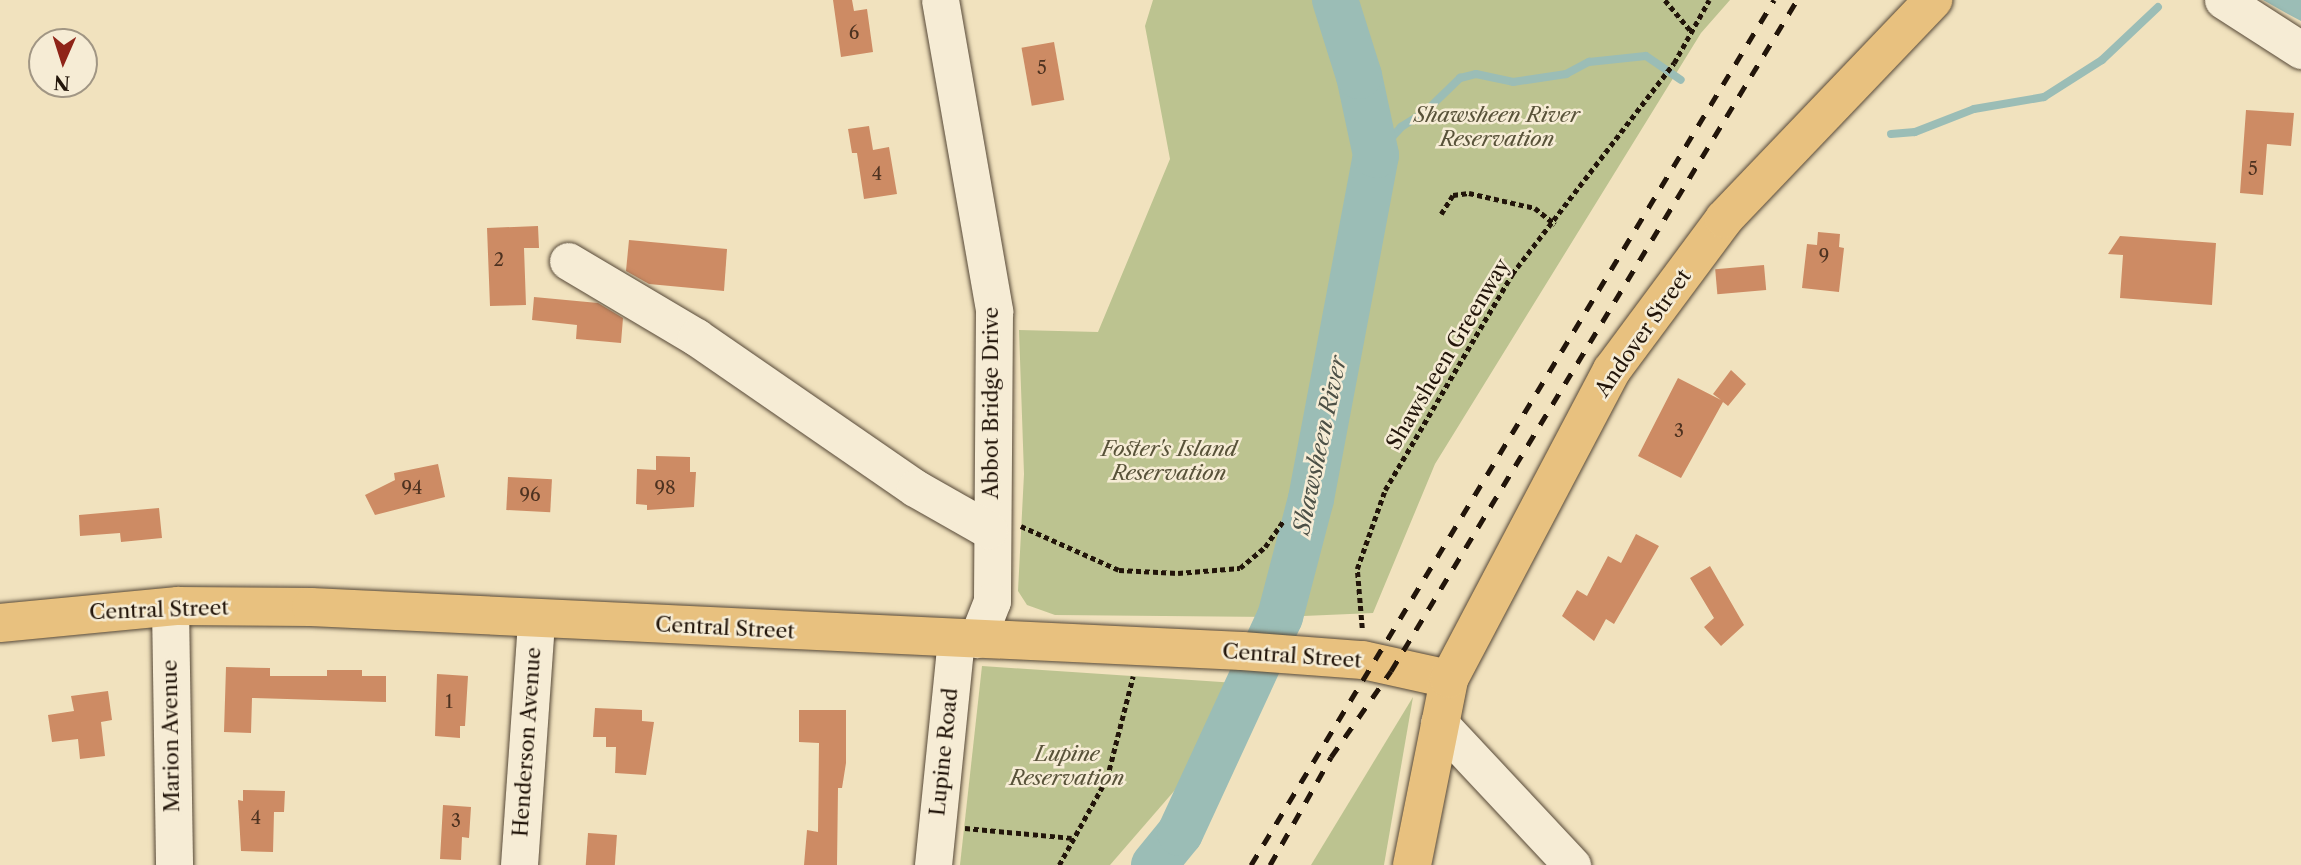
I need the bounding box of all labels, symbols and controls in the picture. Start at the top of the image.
house number: 6 [849,22,859,44]
north arrow [28,28,98,98]
house number: 5 [1037,57,1047,79]
text: N [53,71,71,94]
park label: Shawsheen River Reservation [1414,102,1580,152]
house number: 5 [2248,158,2258,180]
house number: 4 [872,163,882,185]
house number: 9 [1819,245,1829,267]
house number: 2 [494,249,504,271]
street label: Shawsheen Greenway [1381,254,1515,454]
street label: Andover Street [1590,264,1696,402]
street label: Abbot Bridge Drive [978,307,1004,499]
water label: Shawsheen River [1288,353,1352,537]
house number: 3 [1674,420,1684,442]
park label: Foster's Island Reservation [1101,436,1237,486]
house number: 94 [402,477,422,499]
house number: 98 [654,477,676,499]
house number: 96 [519,484,541,506]
street label: Central Street [89,595,229,625]
street label: Central Street [655,612,795,644]
street label: Central Street [1221,639,1363,673]
street label: Henderson Avenue [508,646,546,838]
street label: Marion Avenue [157,659,185,813]
street label: Lupine Road [925,687,963,817]
house number: 1 [445,691,453,713]
park label: Lupine Reservation [1010,741,1124,791]
house number: 4 [251,807,261,829]
house number: 3 [451,810,461,832]

